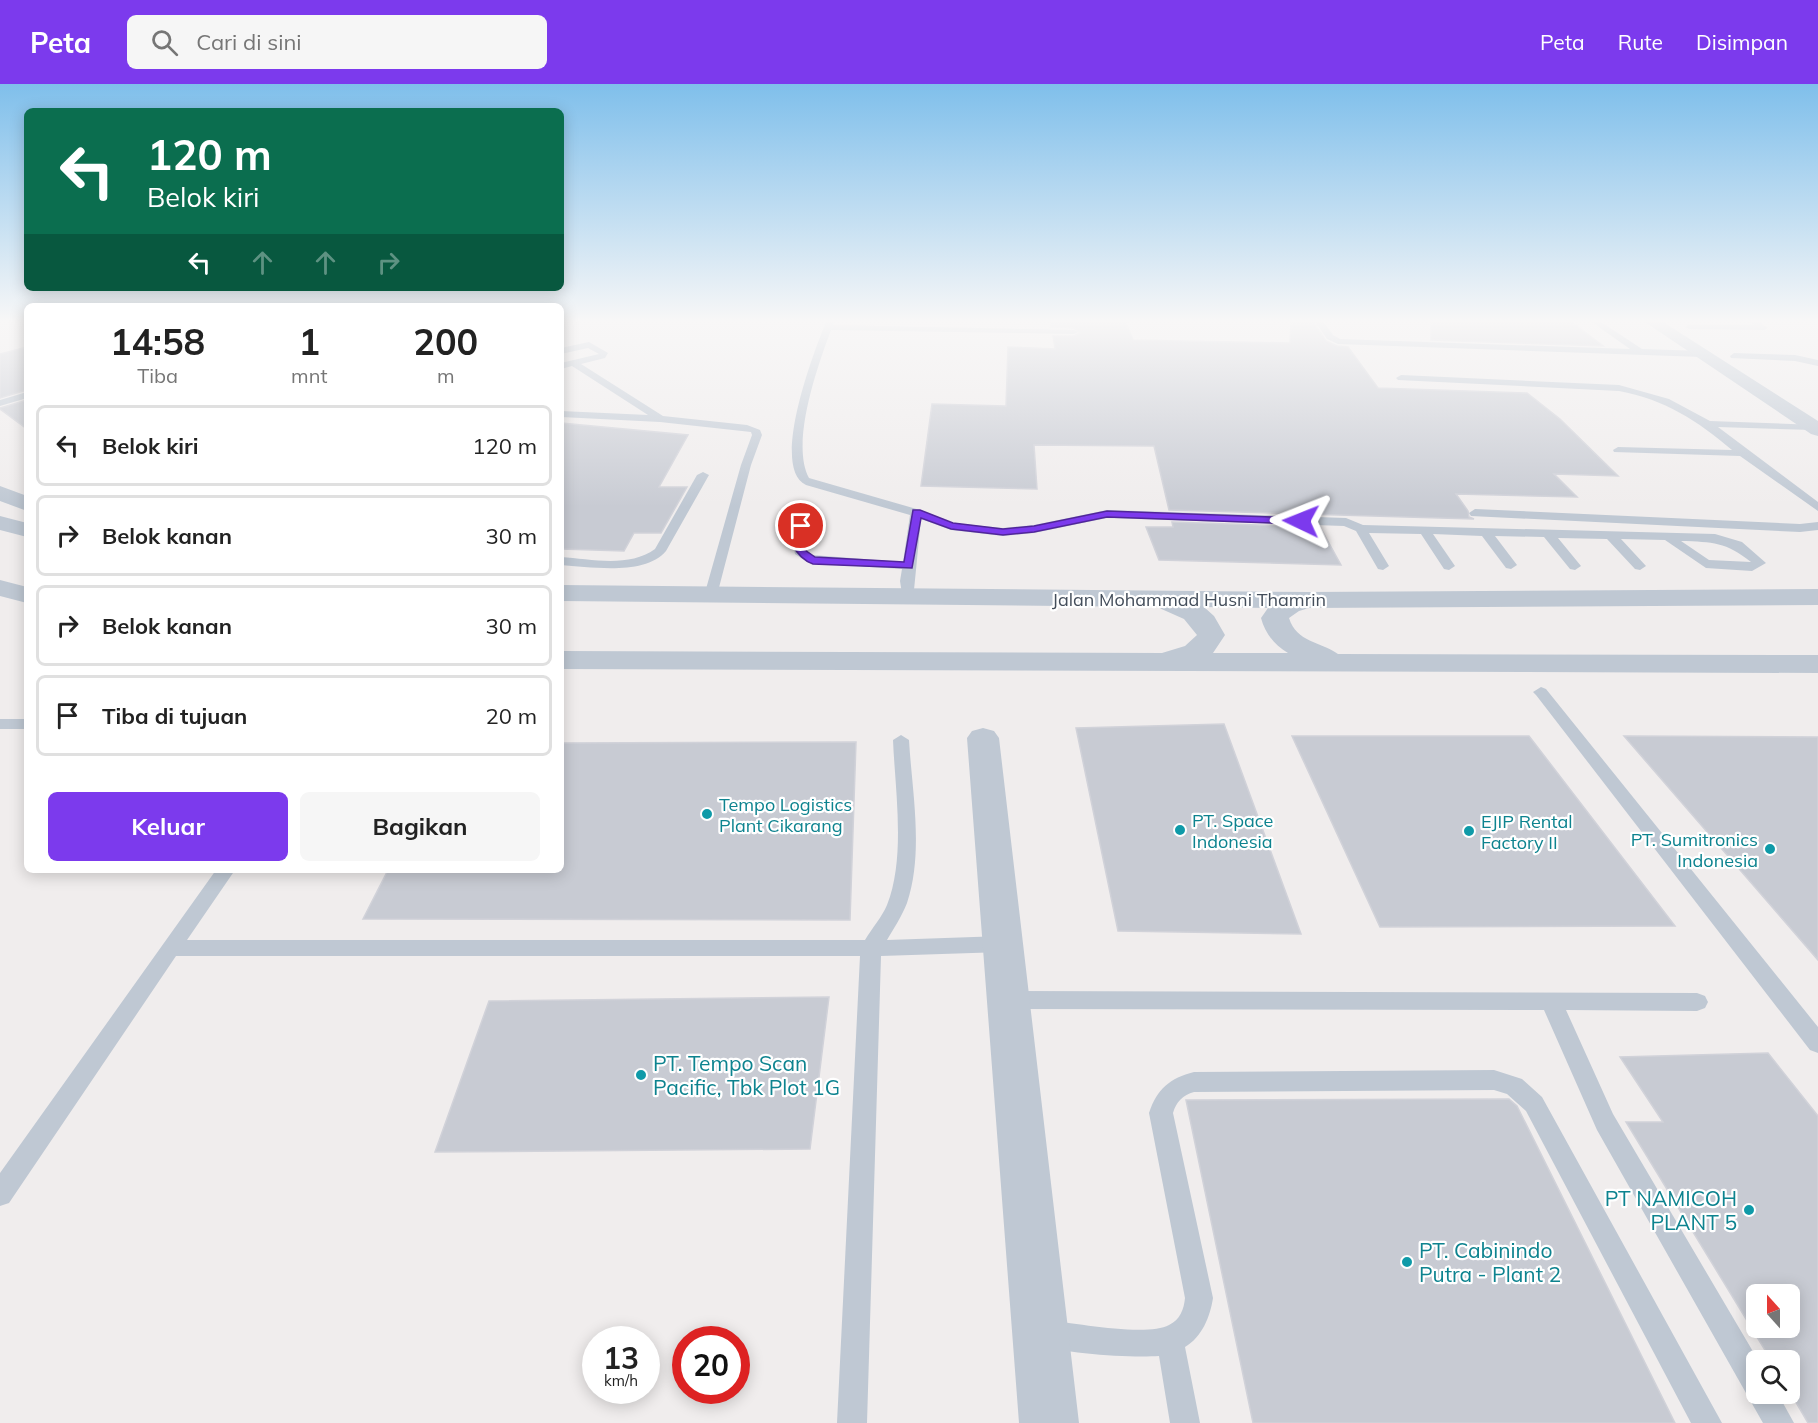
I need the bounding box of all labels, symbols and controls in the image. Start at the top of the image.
search box [127,15,547,69]
text: Peta [30,25,91,60]
icon: search [148,26,181,59]
text: Cari di sini [196,28,302,56]
text: Peta [1540,29,1585,55]
text: Rute [1618,29,1663,55]
text: Disimpan [1696,29,1788,55]
text: 120 m [147,128,272,181]
icon: left [48,132,126,210]
text: Belok kiri [147,180,259,214]
icon: left [183,246,216,279]
icon: ahead [246,246,279,279]
icon: ahead [309,246,342,279]
icon: right [372,246,405,279]
text: 14:58 [110,319,205,364]
text: 1 [298,319,320,364]
text: 200 [413,319,478,364]
text: Tiba [137,363,178,388]
text: mnt [291,363,327,388]
text: m [437,363,454,388]
icon: left [51,429,84,462]
text: Belok kiri [102,432,198,460]
text: 120 m [472,432,537,460]
position arrow [1269,489,1333,553]
pin [775,500,826,551]
icon: arrive [784,509,817,542]
icon: right [51,519,84,552]
text: Belok kanan [102,522,232,550]
text: 30 m [486,522,537,550]
street label: Jalan Mohammad Husni Thamrin [1052,588,1326,611]
icon: right [51,609,84,642]
text: Belok kanan [102,612,232,640]
text: 30 m [486,612,537,640]
icon: arrive [51,699,84,732]
text: Tiba di tujuan [102,702,247,730]
text: 20 m [486,702,537,730]
button: Keluar [48,792,288,861]
button: Bagikan [300,792,540,861]
place label: Tempo Logistics Plant Cikarang [719,793,852,837]
marker: Tempo Logistics Plant Cikarang [700,807,714,821]
place label: PT. Space Indonesia [1192,809,1273,853]
place label: EJIP Rental Factory II [1481,810,1573,854]
marker: PT. Space Indonesia [1173,823,1187,837]
marker: EJIP Rental Factory II [1462,824,1476,838]
place label: PT. Sumitronics Indonesia [1631,828,1758,872]
marker: PT. Sumitronics Indonesia [1763,842,1777,856]
place label: PT. Tempo Scan Pacific, Tbk Plot 1G [653,1050,840,1100]
marker: PT. Tempo Scan Pacific, Tbk Plot 1G [634,1068,648,1082]
place label: PT NAMICOH PLANT 5 [1605,1185,1737,1235]
marker: PT NAMICOH PLANT 5 [1742,1203,1756,1217]
place label: PT. Cabinindo Putra - Plant 2 [1419,1237,1561,1287]
marker: PT. Cabinindo Putra - Plant 2 [1400,1255,1414,1269]
north arrow [1746,1284,1800,1338]
map controls [1746,1284,1800,1404]
speed limit sign: 20 [672,1326,750,1404]
text: 13 [603,1339,639,1377]
button: search [1746,1350,1800,1404]
text: km/h [604,1371,638,1390]

